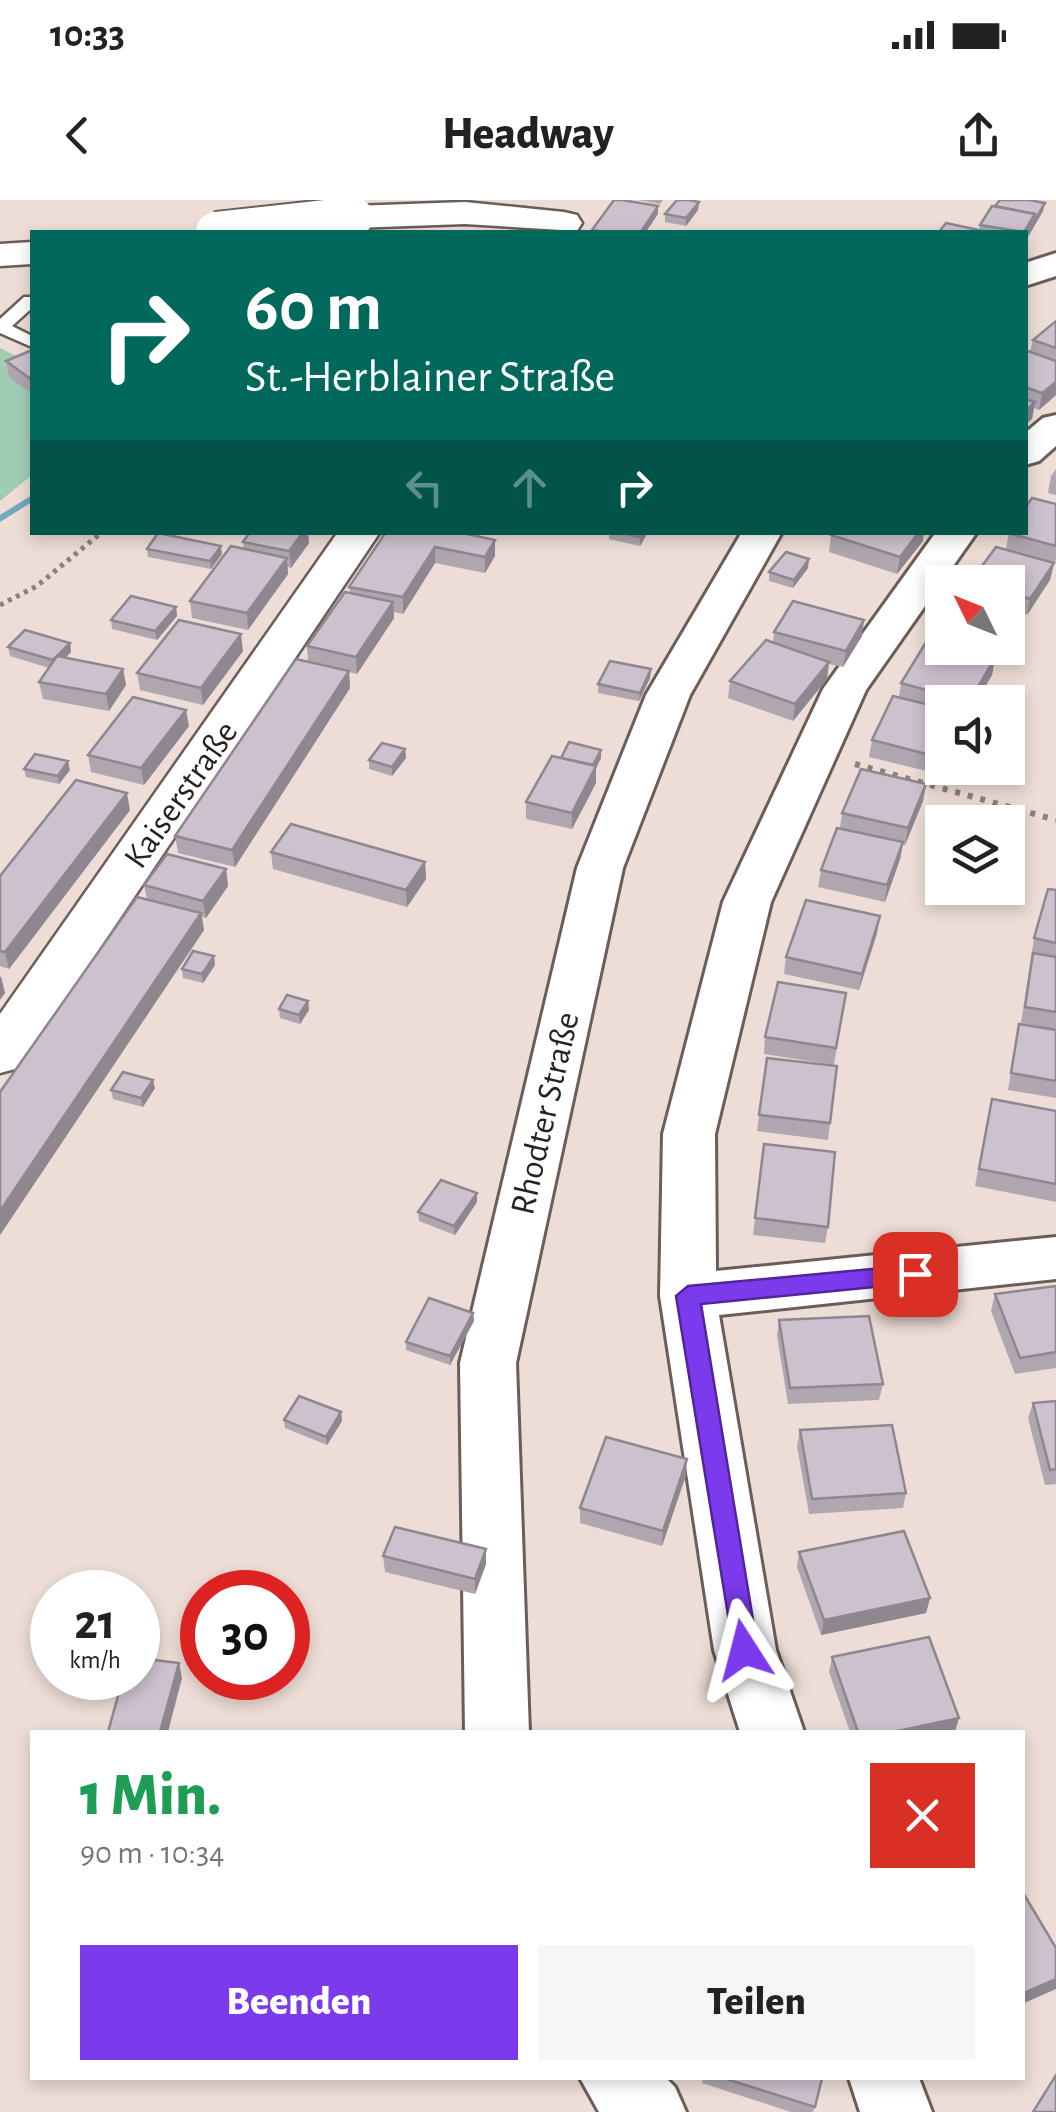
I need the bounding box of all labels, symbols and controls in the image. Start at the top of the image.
text: 10:33 [50,16,125,54]
icon: back [50,108,105,163]
icon: share [951,108,1006,163]
text: Headway [442,112,614,157]
icon: right [80,270,210,400]
text: 60 m [245,273,382,343]
text: St.-Herblainer Straße [245,355,615,400]
icon: left [397,460,452,515]
icon: ahead [502,460,557,515]
icon: right [607,460,662,515]
north arrow [925,565,1025,665]
map controls [925,565,1025,905]
button: sound [925,685,1025,785]
street label: Kaiserstraße [118,715,244,875]
button: layers [925,805,1025,905]
street label: Rhodter Straße [505,1009,586,1218]
pin [873,1232,958,1317]
icon: arrive [888,1247,943,1302]
speed limit sign: 30 [180,1570,310,1700]
text: 21 [74,1598,116,1648]
position arrow [692,1598,796,1702]
text: km/h [69,1648,121,1673]
button: close [870,1763,975,1868]
text: 1 Min. [80,1766,221,1826]
text: 90 m · 10:34 [80,1837,225,1869]
button: Beenden [80,1945,518,2060]
button: Teilen [538,1945,975,2060]

